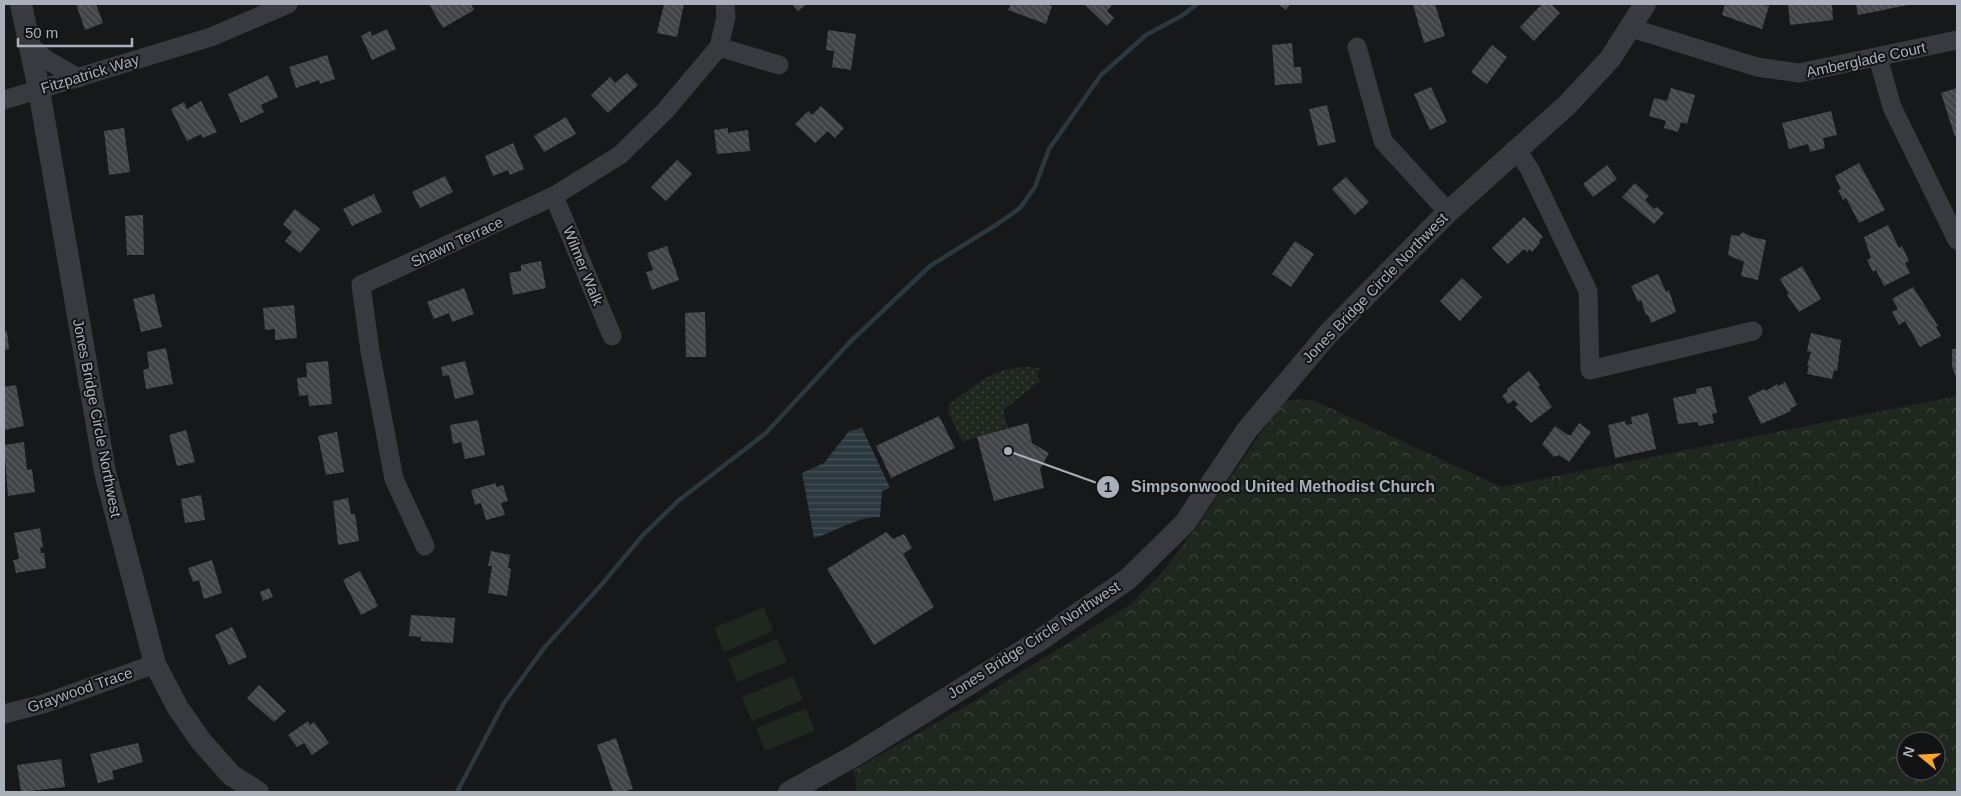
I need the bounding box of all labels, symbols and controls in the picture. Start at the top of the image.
scale bar [18,15,131,47]
text: 50 m [25,24,58,41]
street label: Amberglade Court [1805,38,1928,80]
street label: Fitzpatrick Way [39,50,142,97]
street label: Jones Bridge Circle Northwest [1298,209,1451,366]
street label: Shawn Terrace [408,213,506,270]
street label: Wilmer Walk [560,224,607,308]
street label: Jones Bridge Circle Northwest [70,317,125,519]
callout: Simpsonwood United Methodist Church [1096,471,1445,502]
text: 1 [1104,478,1112,495]
text: Simpsonwood United Methodist Church [1131,478,1435,495]
street label: Jones Bridge Circle Northwest [944,577,1124,702]
street label: Graywood Trace [25,664,135,715]
north arrow [1896,731,1946,781]
text: N [1899,745,1918,759]

